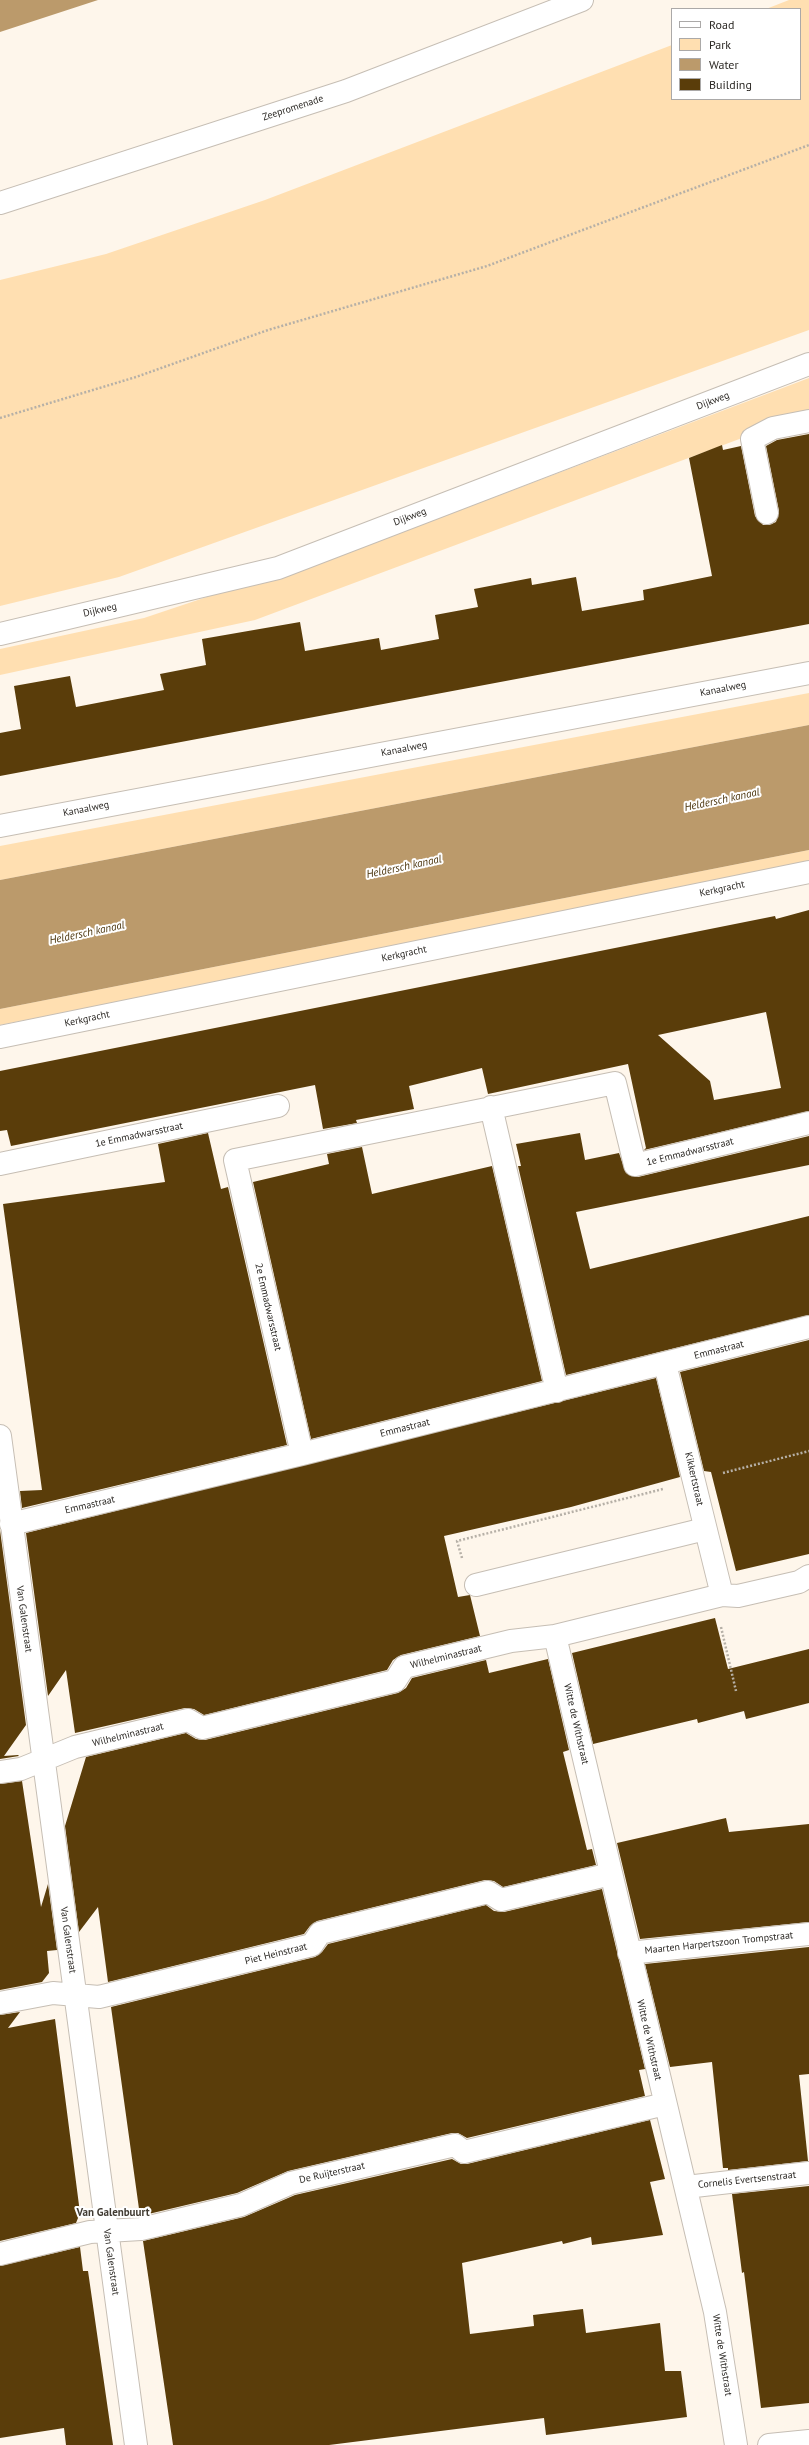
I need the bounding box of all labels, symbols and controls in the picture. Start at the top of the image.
legend [671,8,801,100]
text: Road [709,17,734,32]
text: Park [709,37,731,52]
text: Water [709,57,739,72]
text: Building [709,77,752,92]
street label: Zeepromenade [261,93,325,123]
street label: Dijkweg [695,389,731,413]
street label: Dijkweg [392,505,428,529]
street label: Dijkweg [82,600,118,620]
street label: Kanaalweg [699,679,747,699]
street label: Kanaalweg [380,739,428,759]
water label: Heldersch kanaal [683,786,761,814]
street label: Kanaalweg [62,799,110,819]
water label: Heldersch kanaal [365,853,443,881]
street label: Kerkgracht [698,878,746,900]
water label: Heldersch kanaal [48,919,126,947]
street label: Kerkgracht [380,943,428,965]
street label: Kerkgracht [63,1008,111,1030]
street label: 1e Emmadwarsstraat [94,1120,184,1150]
street label: 1e Emmadwarsstraat [645,1135,735,1169]
street label: 2e Emmadwarsstraat [252,1262,284,1352]
street label: Emmastraat [693,1338,745,1362]
street label: Emmastraat [379,1416,431,1440]
street label: Kikkertstraat [682,1451,706,1507]
street label: Emmastraat [64,1493,116,1517]
street label: Van Galenstraat [13,1585,35,1653]
street label: Wilhelminastraat [409,1642,483,1672]
street label: Witte de Withstraat [561,1682,591,1766]
street label: Wilhelminastraat [91,1720,165,1750]
street label: Van Galenstraat [57,1906,79,1974]
street label: Maarten Harpertszoon Trompstraat [644,1929,794,1957]
street label: Piet Heinstraat [244,1940,308,1968]
street label: Witte de Withstraat [634,1998,664,2082]
street label: De Ruijterstraat [298,2160,366,2186]
street label: Cornelis Evertsenstraat [697,2169,797,2191]
district label: Van Galenbuurt [77,2206,149,2220]
street label: Van Galenstraat [100,2228,122,2296]
street label: Witte de Withstraat [710,2313,734,2397]

